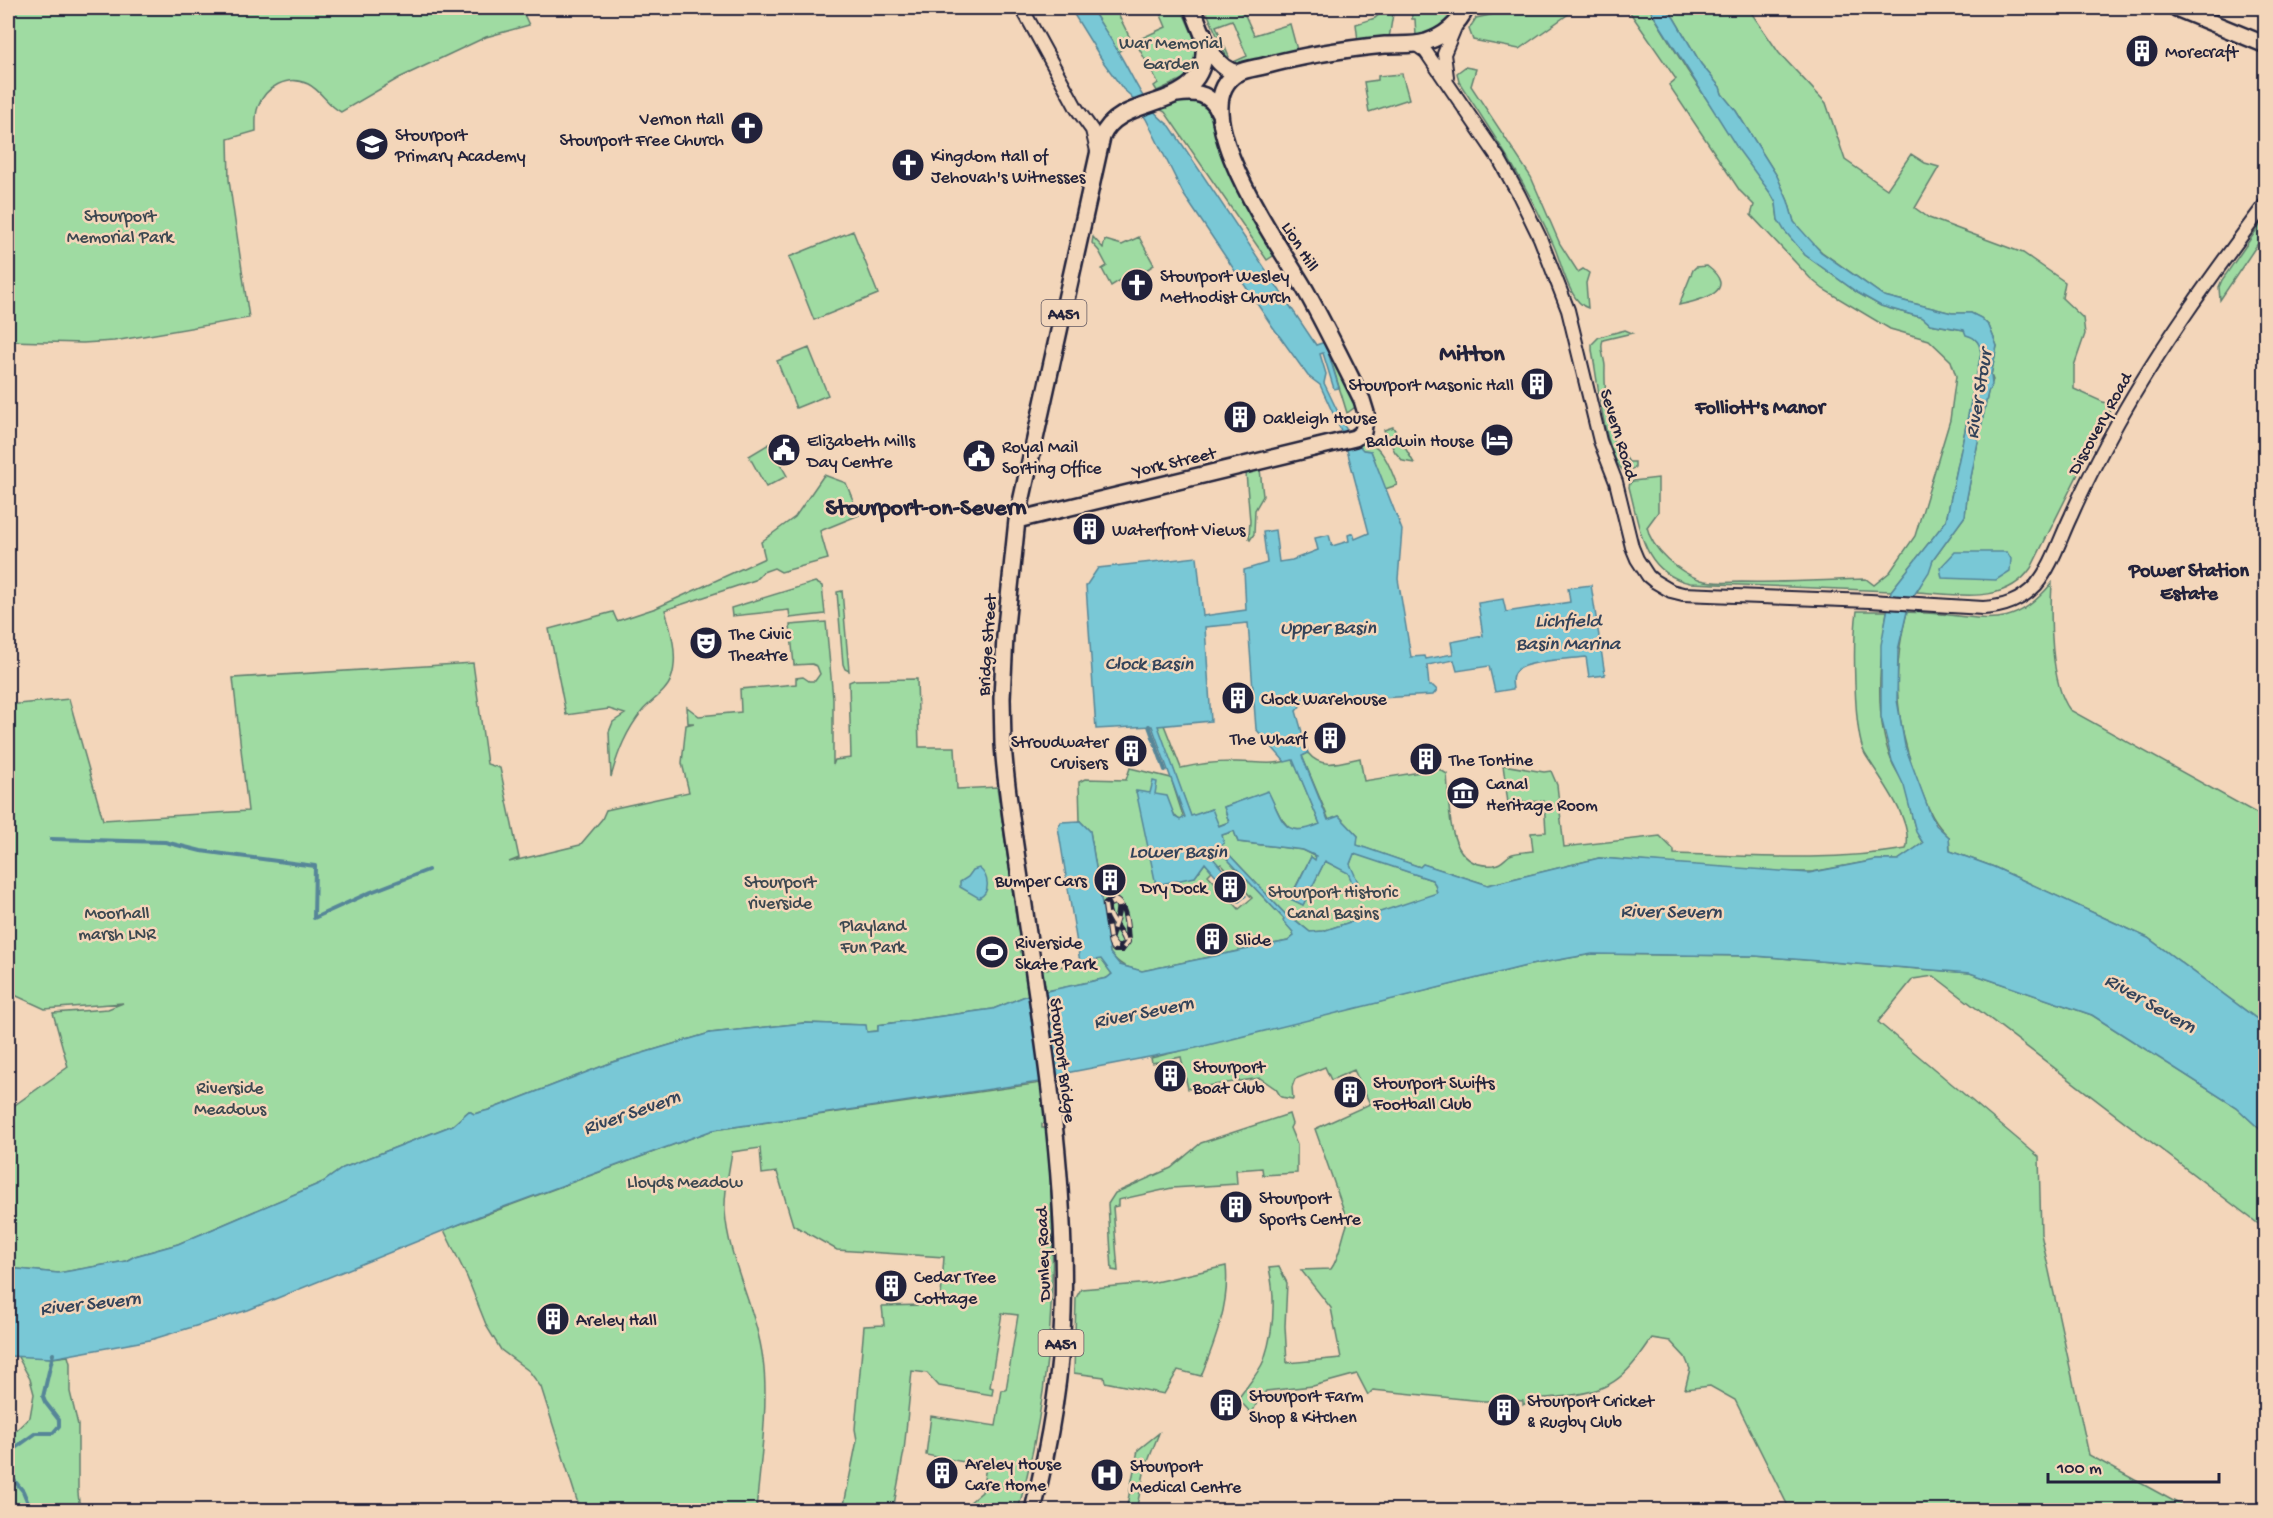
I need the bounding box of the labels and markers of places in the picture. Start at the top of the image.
building icon: Morecraft [2124,33,2160,69]
place label: Morecraft [2165,43,2239,64]
place label: Vernon Hall Stourport Free Church [559,110,724,152]
church icon: Vernon Hall Stourport Free Church [729,110,765,146]
school or university icon: Stourport Primary Academy [354,126,390,162]
place label: Stourport Primary Academy [394,126,526,168]
church icon: Kingdom Hall of Jehovah's Witnesses [890,147,926,183]
place label: Kingdom Hall of Jehovah's Witnesses [931,147,1087,189]
church icon: Stourport Wesley Methodist Church [1119,267,1155,303]
place label: Stourport Wesley Methodist Church [1160,267,1291,309]
building icon: Stourport Masonic Hall [1519,366,1555,402]
place label: Stourport Masonic Hall [1348,376,1514,397]
building icon: Oakleigh House [1222,399,1258,435]
place label: Oakleigh House [1263,409,1378,430]
hotel icon: Baldwin House [1479,422,1515,458]
public building icon: Elizabeth Mills Day Centre [766,432,802,468]
place label: Elizabeth Mills Day Centre [806,432,916,474]
place label: Baldwin House [1365,432,1475,453]
public building icon: Royal Mail Sorting Office [961,438,997,474]
place label: Royal Mail Sorting Office [1002,438,1102,480]
building icon: Waterfront Views [1071,511,1107,547]
place label: Waterfront Views [1112,521,1247,542]
theatre icon: The Civic Theatre [688,625,724,661]
place label: The Civic Theatre [728,625,792,667]
building icon: Clock Warehouse [1220,680,1256,716]
place label: Clock Warehouse [1261,690,1388,711]
building icon: The Wharf [1312,720,1348,756]
place label: The Wharf [1229,730,1308,751]
place label: Stroudwater Cruisers [1011,733,1110,775]
building icon: Stroudwater Cruisers [1113,733,1149,769]
building icon: The Tontine [1408,741,1444,777]
place label: The Tontine [1448,751,1534,772]
museum icon: Canal Heritage Room [1445,775,1481,811]
place label: Canal Heritage Room [1486,775,1598,817]
building icon: Bumper Cars [1092,862,1128,898]
building icon: Dry Dock [1212,869,1248,905]
place label: Bumper Cars [994,872,1088,893]
place label: Dry Dock [1140,879,1209,900]
building icon: Slide [1194,921,1230,957]
place label: Slide [1235,931,1272,952]
sports icon: Riverside Skate Park [974,934,1010,970]
place label: Riverside Skate Park [1015,934,1099,976]
building icon: Stourport Boat Club [1152,1058,1188,1094]
place label: Stourport Boat Club [1192,1058,1266,1100]
building icon: Stourport Swifts Football Club [1332,1074,1368,1110]
place label: Stourport Swifts Football Club [1372,1074,1496,1116]
building icon: Stourport Sports Centre [1218,1189,1254,1225]
place label: Stourport Sports Centre [1259,1189,1361,1231]
building icon: Cedar Tree Cottage [873,1268,909,1304]
place label: Cedar Tree Cottage [914,1268,997,1310]
building icon: Areley Hall [535,1301,571,1337]
place label: Areley Hall [576,1311,657,1332]
building icon: Stourport Farm Shop & Kitchen [1208,1387,1244,1423]
place label: Stourport Farm Shop & Kitchen [1249,1387,1364,1429]
building icon: Stourport Cricket & Rugby Club [1486,1392,1522,1428]
place label: Stourport Cricket & Rugby Club [1527,1392,1656,1434]
building icon: Areley House Care Home [924,1455,960,1491]
place label: Areley House Care Home [965,1455,1062,1497]
hospital icon: Stourport Medical Centre [1089,1457,1125,1493]
place label: Stourport Medical Centre [1130,1457,1242,1499]

